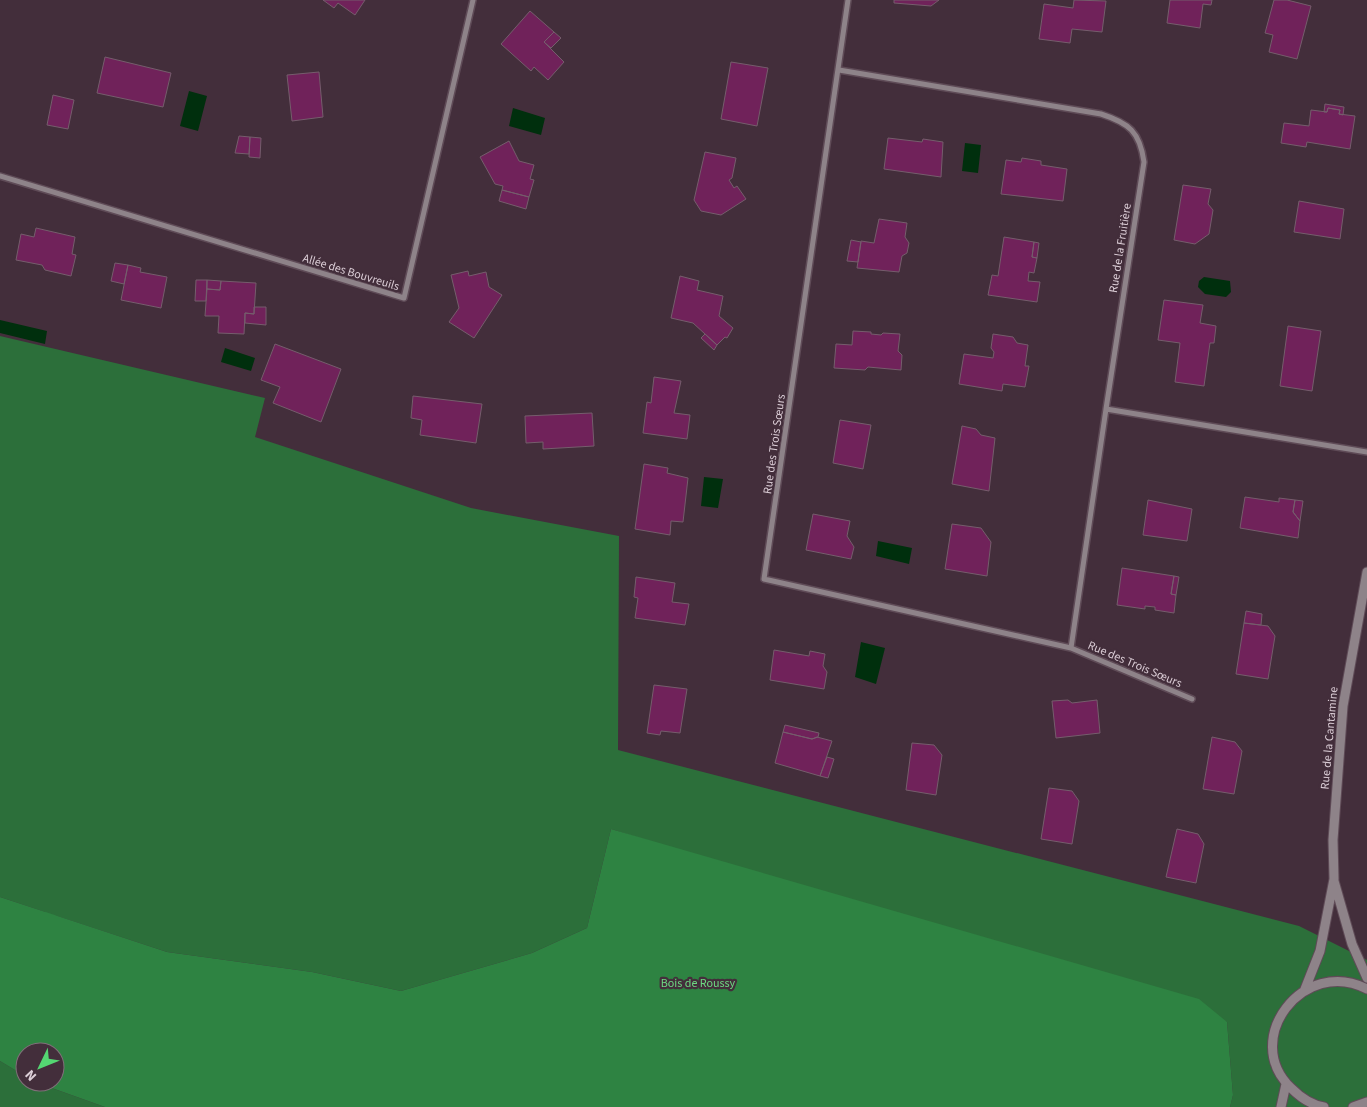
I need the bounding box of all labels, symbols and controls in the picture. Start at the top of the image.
street label: Rue de la Fruitière [1105,202,1136,294]
street label: Allée des Bouvreuils [300,250,401,295]
street label: Rue des Trois Sœurs [759,393,790,495]
street label: Rue des Trois Sœurs [1085,637,1184,692]
street label: Rue de la Cantamine [1317,686,1342,790]
park label: Bois de Roussy [661,975,736,992]
north arrow [15,1042,65,1092]
text: N [21,1065,42,1085]

